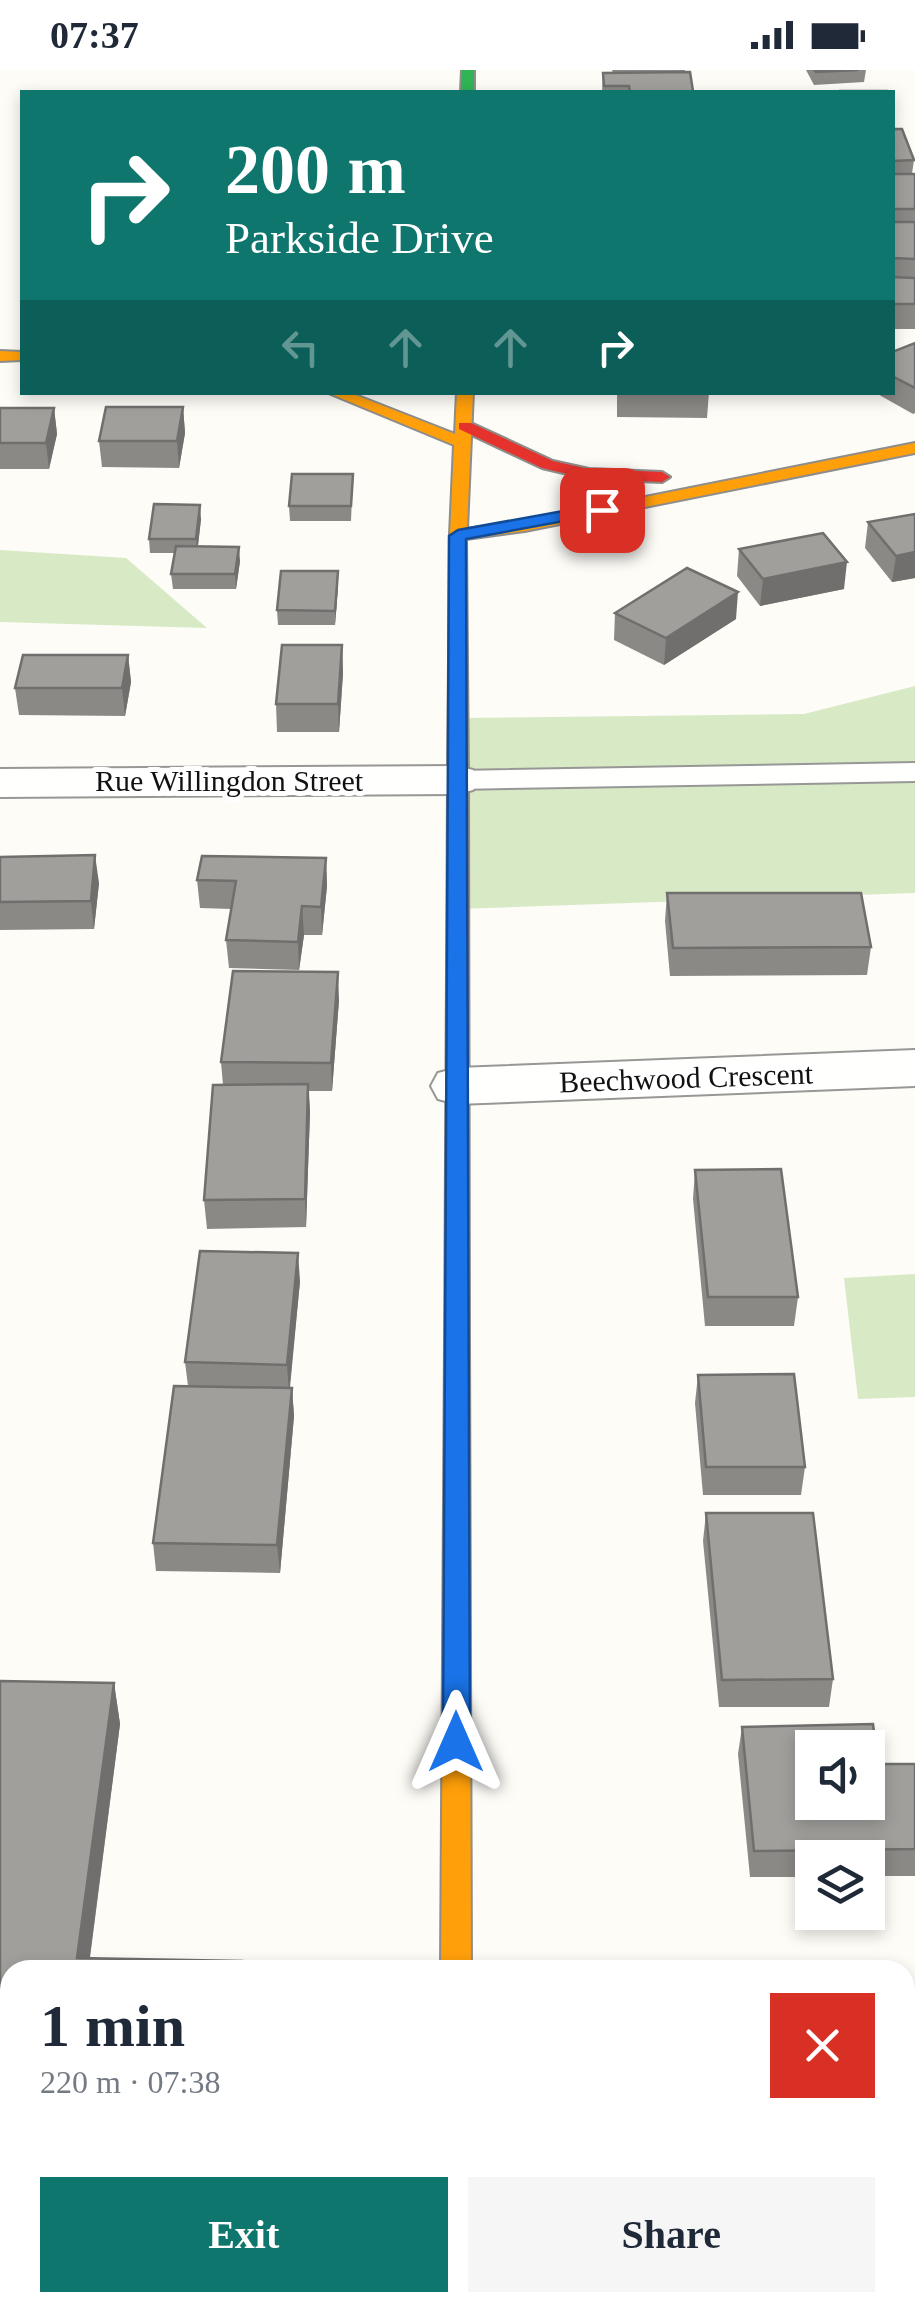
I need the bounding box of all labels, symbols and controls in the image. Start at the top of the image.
text: 07:37 [50,14,139,56]
icon: right [60,130,190,260]
text: 200 m [225,131,406,208]
text: Parkside Drive [225,213,494,263]
icon: left [273,320,328,375]
icon: ahead [378,320,433,375]
icon: ahead [483,320,538,375]
icon: right [588,320,643,375]
pin [560,468,645,553]
icon: arrive [575,483,630,538]
street label: Rue Willingdon Street [95,764,364,797]
street label: Beechwood Crescent [558,1057,814,1098]
position arrow [404,1690,508,1794]
map controls [795,1730,885,1930]
button: sound [795,1730,885,1820]
button: layers [795,1840,885,1930]
text: 1 min [40,1993,185,2059]
button: close [770,1993,875,2098]
text: 220 m · 07:38 [40,2064,220,2100]
button: Exit [40,2177,448,2292]
button: Share [468,2177,875,2292]

